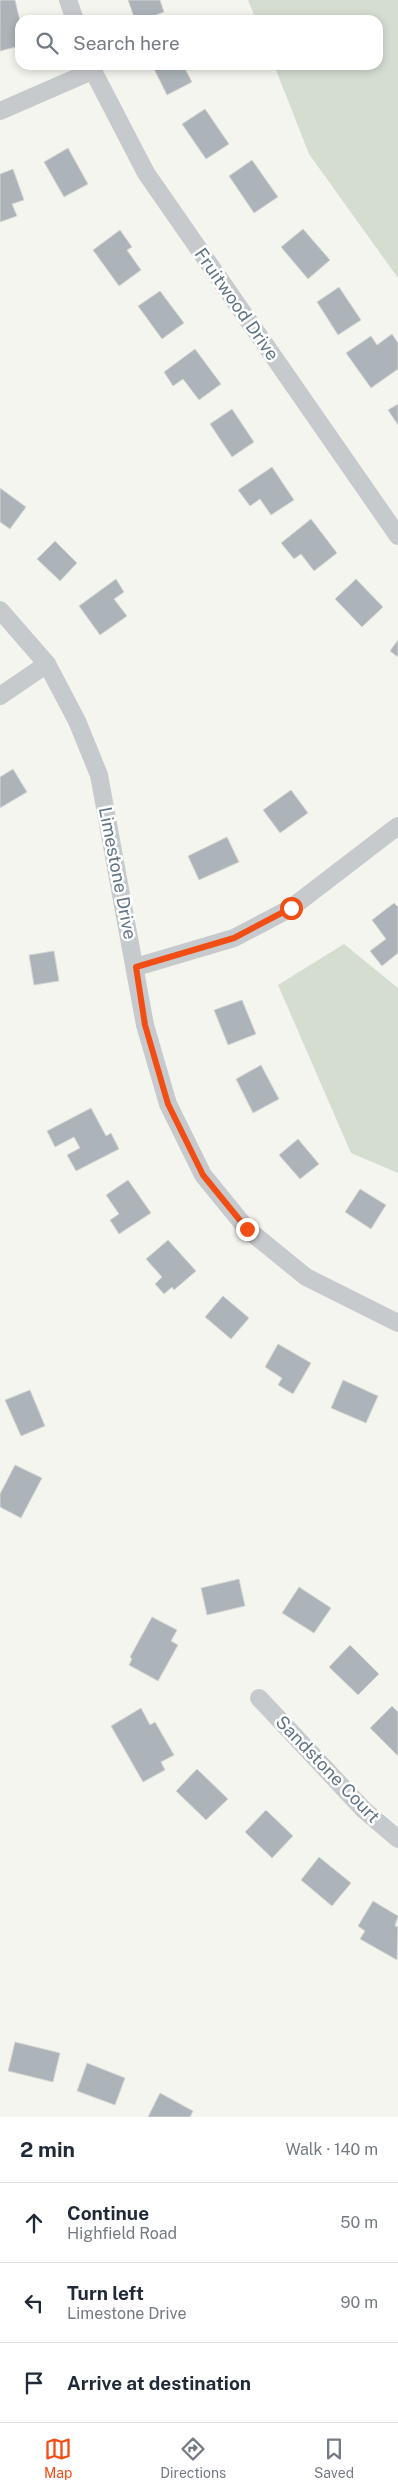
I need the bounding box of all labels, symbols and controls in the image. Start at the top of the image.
search box [15,15,383,70]
icon: search [33,29,61,57]
text: Search here [73,32,180,54]
street label: Fruitwood Drive [190,244,284,364]
street label: Limestone Drive [95,805,141,941]
route start [280,897,303,920]
route end [236,1218,259,1241]
street label: Sandstone Court [272,1711,384,1827]
text: 2 min [20,2137,75,2162]
text: Walk · 140 m [285,2140,378,2159]
text: Continue [67,2202,149,2224]
icon: ahead [20,2209,48,2237]
text: 50 m [340,2213,378,2232]
text: Highfield Road [67,2224,177,2243]
text: Turn left [67,2282,144,2304]
icon: left [20,2289,48,2317]
text: 90 m [341,2293,378,2312]
text: Limestone Drive [67,2304,187,2323]
icon: arrive [20,2369,48,2397]
text: Arrive at destination [67,2372,251,2394]
tab: Map [44,2435,72,2481]
tab: Directions [160,2435,226,2481]
tab: Saved [314,2435,354,2481]

